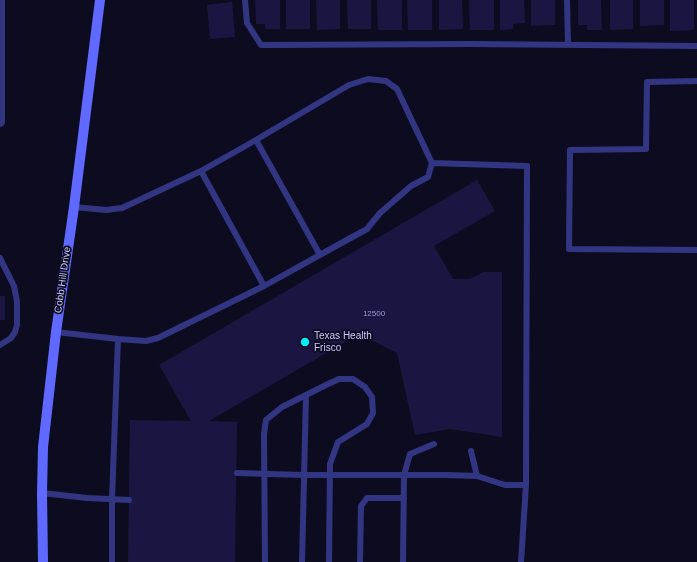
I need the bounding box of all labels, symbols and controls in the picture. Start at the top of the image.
street label: Cobb Hill Drive [52,246,74,314]
house number: 12500 [363,309,385,319]
place label: Texas Health Frisco [314,330,372,354]
marker: Texas Health Frisco [299,336,311,348]

